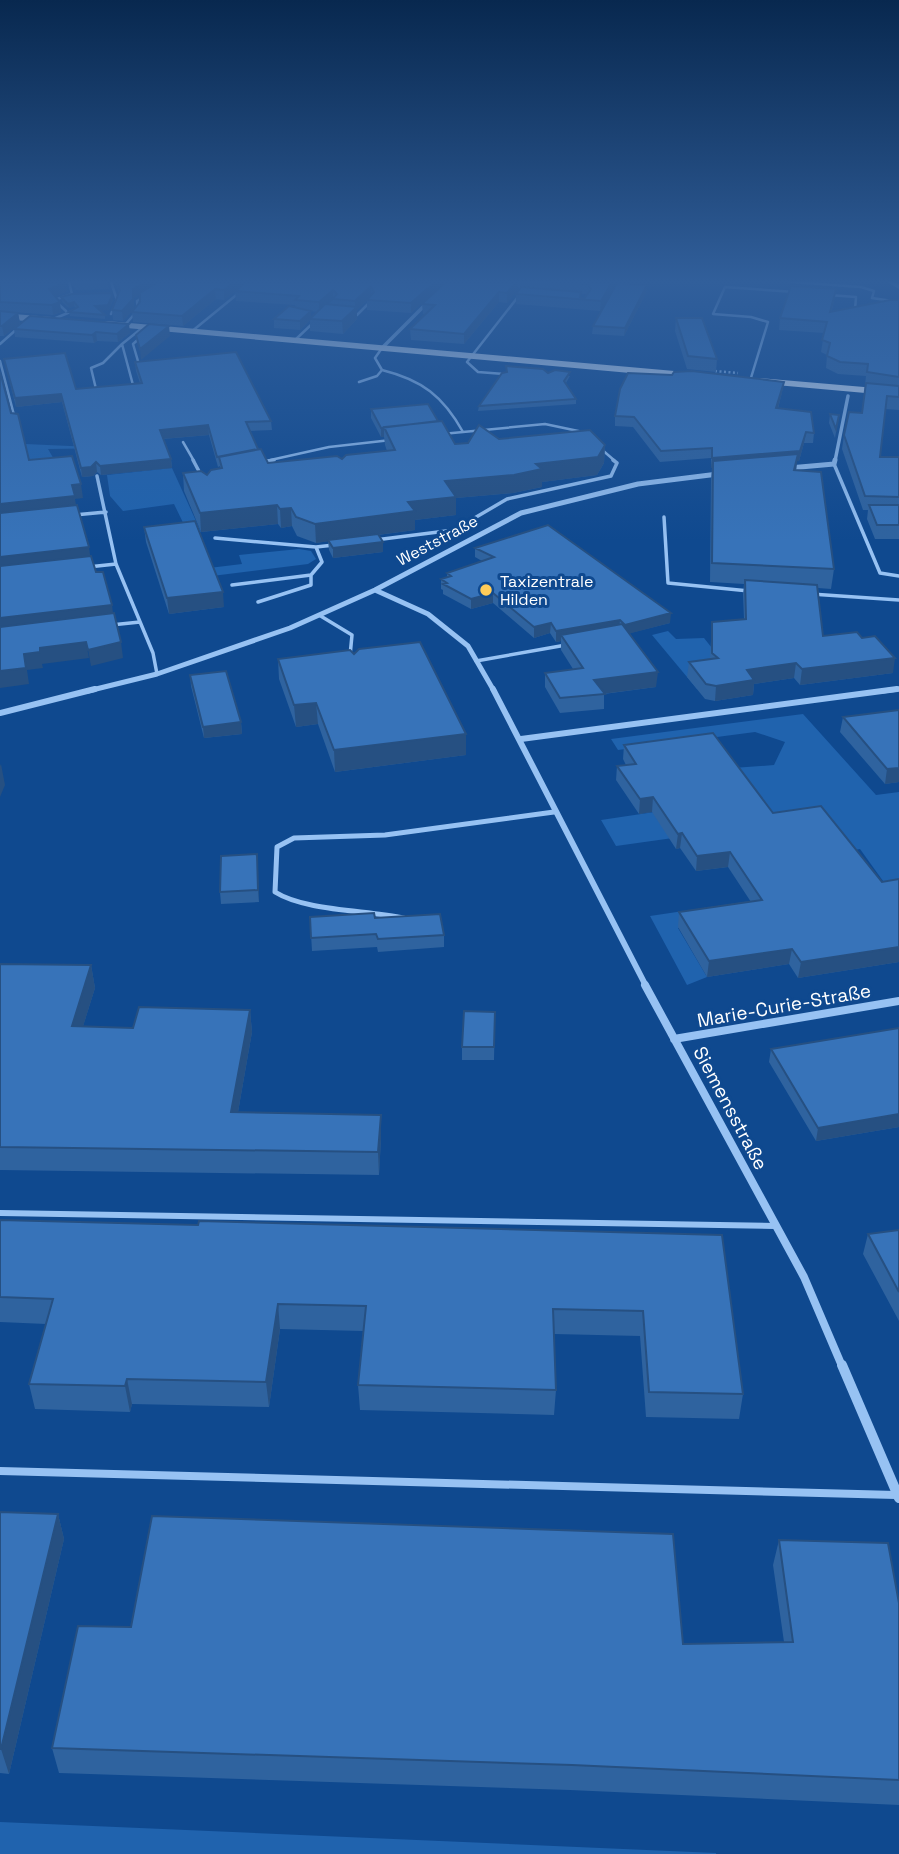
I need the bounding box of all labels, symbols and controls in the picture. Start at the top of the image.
street label: Weststraße [393,510,481,571]
place label: Taxizentrale Hilden [500,571,593,610]
marker: Taxizentrale Hilden [478,582,494,598]
street label: Marie-Curie-Straße [695,978,873,1033]
street label: Siemensstraße [688,1042,774,1174]

